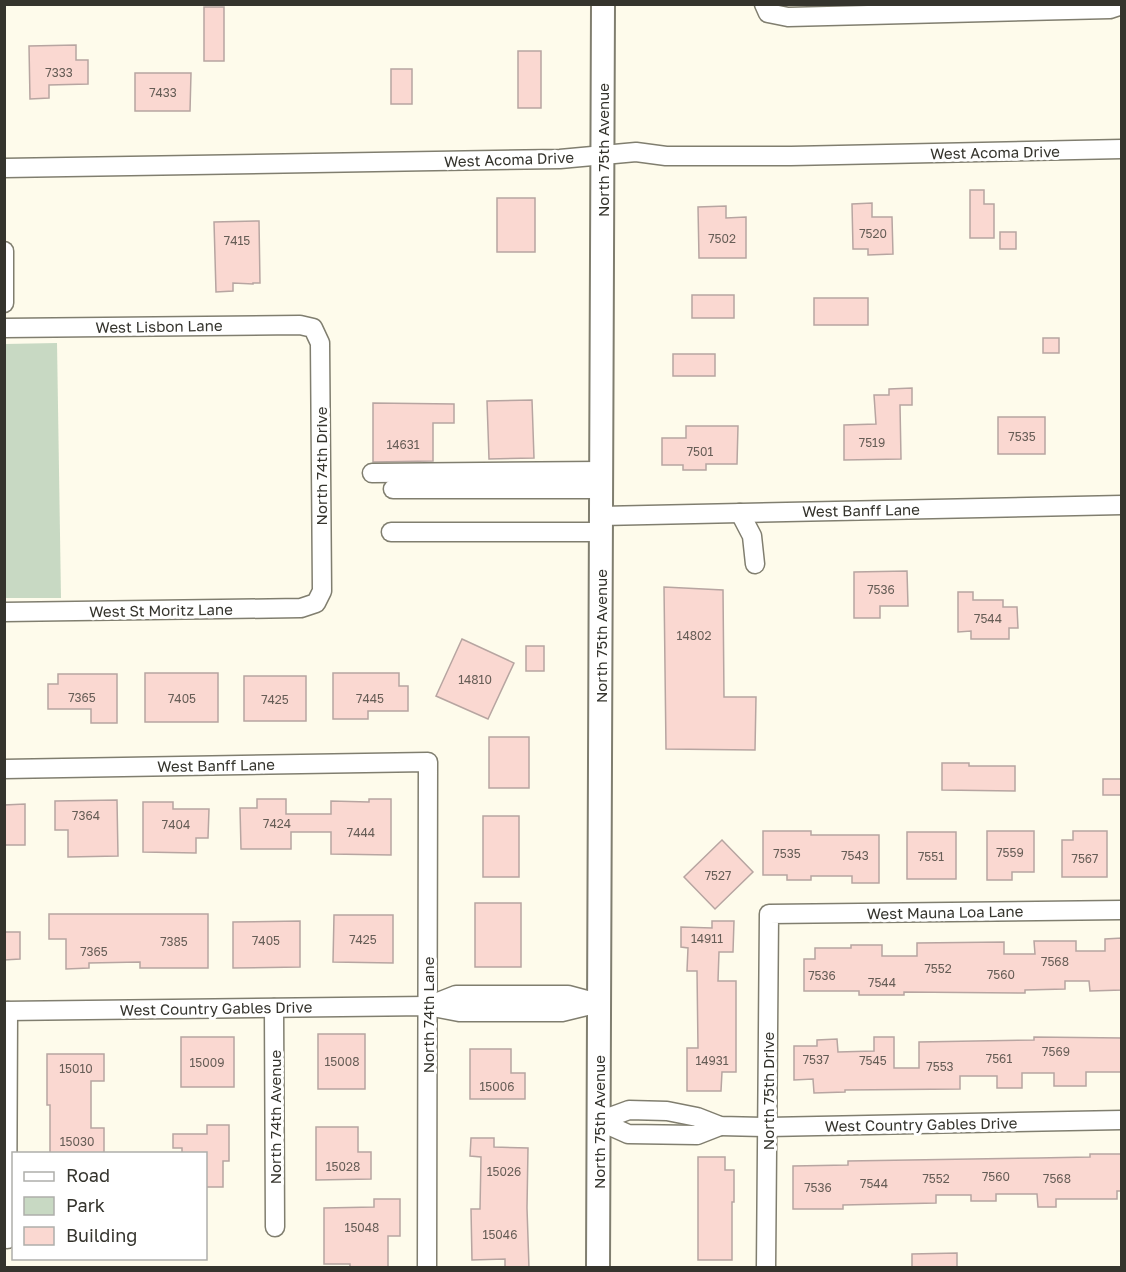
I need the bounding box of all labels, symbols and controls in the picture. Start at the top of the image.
house number: 7333 [45,65,73,80]
street label: North 75th Avenue [594,83,612,217]
house number: 7433 [149,85,177,100]
street label: West Acoma Drive [930,142,1060,162]
street label: West Acoma Drive [444,148,575,170]
house number: 7520 [859,226,887,241]
house number: 7502 [708,231,736,246]
house number: 7415 [224,233,250,248]
street label: West Lisbon Lane [95,316,223,336]
street label: North 74th Drive [312,406,330,525]
house number: 7535 [1008,429,1036,444]
house number: 7519 [859,435,885,450]
house number: 14631 [386,437,420,452]
house number: 7501 [687,444,713,459]
street label: West Banff Lane [802,500,920,520]
street label: North 75th Avenue [592,569,610,703]
house number: 7536 [867,582,895,597]
street label: West St Moritz Lane [89,600,233,620]
house number: 7544 [974,611,1002,626]
house number: 14802 [677,628,711,643]
house number: 14810 [458,672,492,687]
house number: 7365 [68,690,96,705]
house number: 7405 [168,691,196,706]
house number: 7445 [356,691,384,706]
house number: 7425 [261,692,289,707]
street label: West Banff Lane [157,755,275,775]
house number: 7364 [72,808,100,823]
house number: 7424 [263,816,291,831]
house number: 7404 [162,817,190,832]
house number: 7444 [347,825,375,840]
house number: 7559 [996,845,1024,860]
house number: 7535 [773,846,801,861]
house number: 7543 [841,848,869,863]
house number: 7551 [918,849,944,864]
house number: 7567 [1072,851,1098,866]
house number: 7527 [705,868,731,883]
street label: West Mauna Loa Lane [866,902,1024,922]
house number: 14911 [691,931,723,946]
house number: 7425 [349,932,377,947]
house number: 7405 [252,933,280,948]
house number: 7385 [160,934,188,949]
house number: 7365 [80,944,108,959]
house number: 7568 [1041,954,1069,969]
street label: North 74th Lane [419,956,437,1073]
house number: 7552 [924,961,952,976]
house number: 7560 [987,967,1015,982]
house number: 7536 [808,968,836,983]
house number: 7544 [868,975,896,990]
street label: West Country Gables Drive [120,997,313,1019]
street label: North 75th Drive [759,1032,777,1150]
house number: 7569 [1042,1044,1070,1059]
street label: North 74th Avenue [266,1049,284,1184]
house number: 7561 [986,1051,1012,1066]
house number: 7537 [803,1052,829,1067]
house number: 14931 [695,1053,729,1068]
house number: 7545 [859,1053,887,1068]
house number: 15008 [325,1054,359,1069]
house number: 15009 [190,1055,224,1070]
street label: North 75th Avenue [590,1055,608,1189]
house number: 7553 [926,1059,954,1074]
house number: 15010 [59,1061,93,1076]
house number: 15006 [480,1079,514,1094]
street label: West Country Gables Drive [825,1113,1018,1135]
house number: 15030 [60,1134,94,1149]
legend [12,1152,207,1260]
house number: 15028 [326,1159,360,1174]
text: Road [66,1164,110,1186]
house number: 15026 [487,1164,521,1179]
house number: 7560 [982,1169,1010,1184]
house number: 7552 [922,1171,950,1186]
house number: 7568 [1043,1171,1071,1186]
house number: 7544 [860,1176,888,1191]
house number: 7536 [804,1180,832,1195]
text: Park [66,1194,105,1216]
house number: 15048 [345,1220,379,1235]
text: Building [66,1224,137,1246]
house number: 15046 [483,1227,517,1242]

